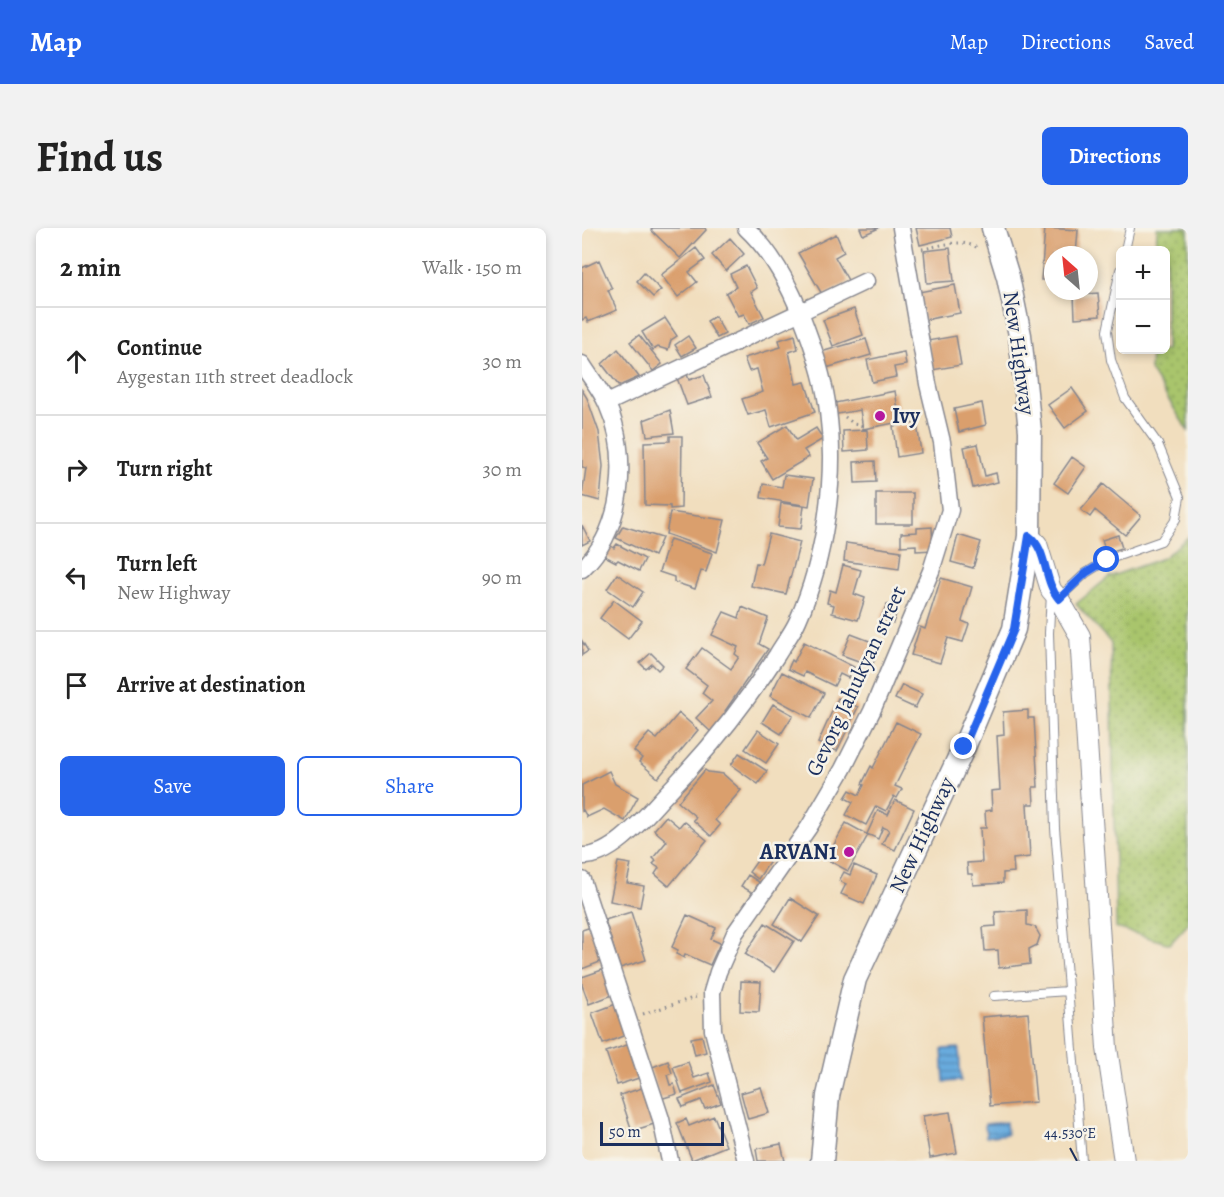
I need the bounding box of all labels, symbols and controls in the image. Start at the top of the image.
text: Map [30,23,82,61]
text: Map [950,28,988,56]
text: Directions [1021,28,1111,56]
text: Saved [1144,28,1194,56]
button: Directions [1042,127,1188,185]
text: Find us [36,128,163,185]
north arrow [1044,246,1098,300]
map controls [1116,246,1170,354]
button: + [1116,246,1170,300]
text: 2 min [60,250,121,285]
text: Walk · 150 m [422,254,522,281]
street label: New Highway [995,289,1043,417]
button: − [1116,300,1170,354]
text: Continue [117,333,202,363]
icon: ahead [60,345,93,378]
text: 30 m [482,348,522,375]
text: Aygestan 11th street deadlock [117,363,353,390]
place label: Ivy [892,401,921,431]
marker: Ivy [873,409,887,423]
icon: right [60,453,93,486]
text: Turn right [117,454,213,484]
text: 30 m [482,456,522,483]
route start [1093,546,1119,572]
text: Turn left [117,549,197,579]
icon: left [60,561,93,594]
text: 90 m [482,564,522,591]
text: New Highway [117,579,230,606]
street label: Gevorg Jahukyan street [799,581,913,781]
icon: arrive [60,669,93,702]
text: Arrive at destination [117,670,306,700]
route end [950,733,976,759]
button: Save [60,756,285,816]
button: Share [297,756,522,816]
street label: New Highway [882,772,962,898]
place label: ARVAN1 [759,837,837,867]
marker: ARVAN1 [842,845,856,859]
scale bar [600,1119,724,1146]
text: 50 m [609,1121,641,1143]
text: 44.530°E [1044,1123,1096,1143]

